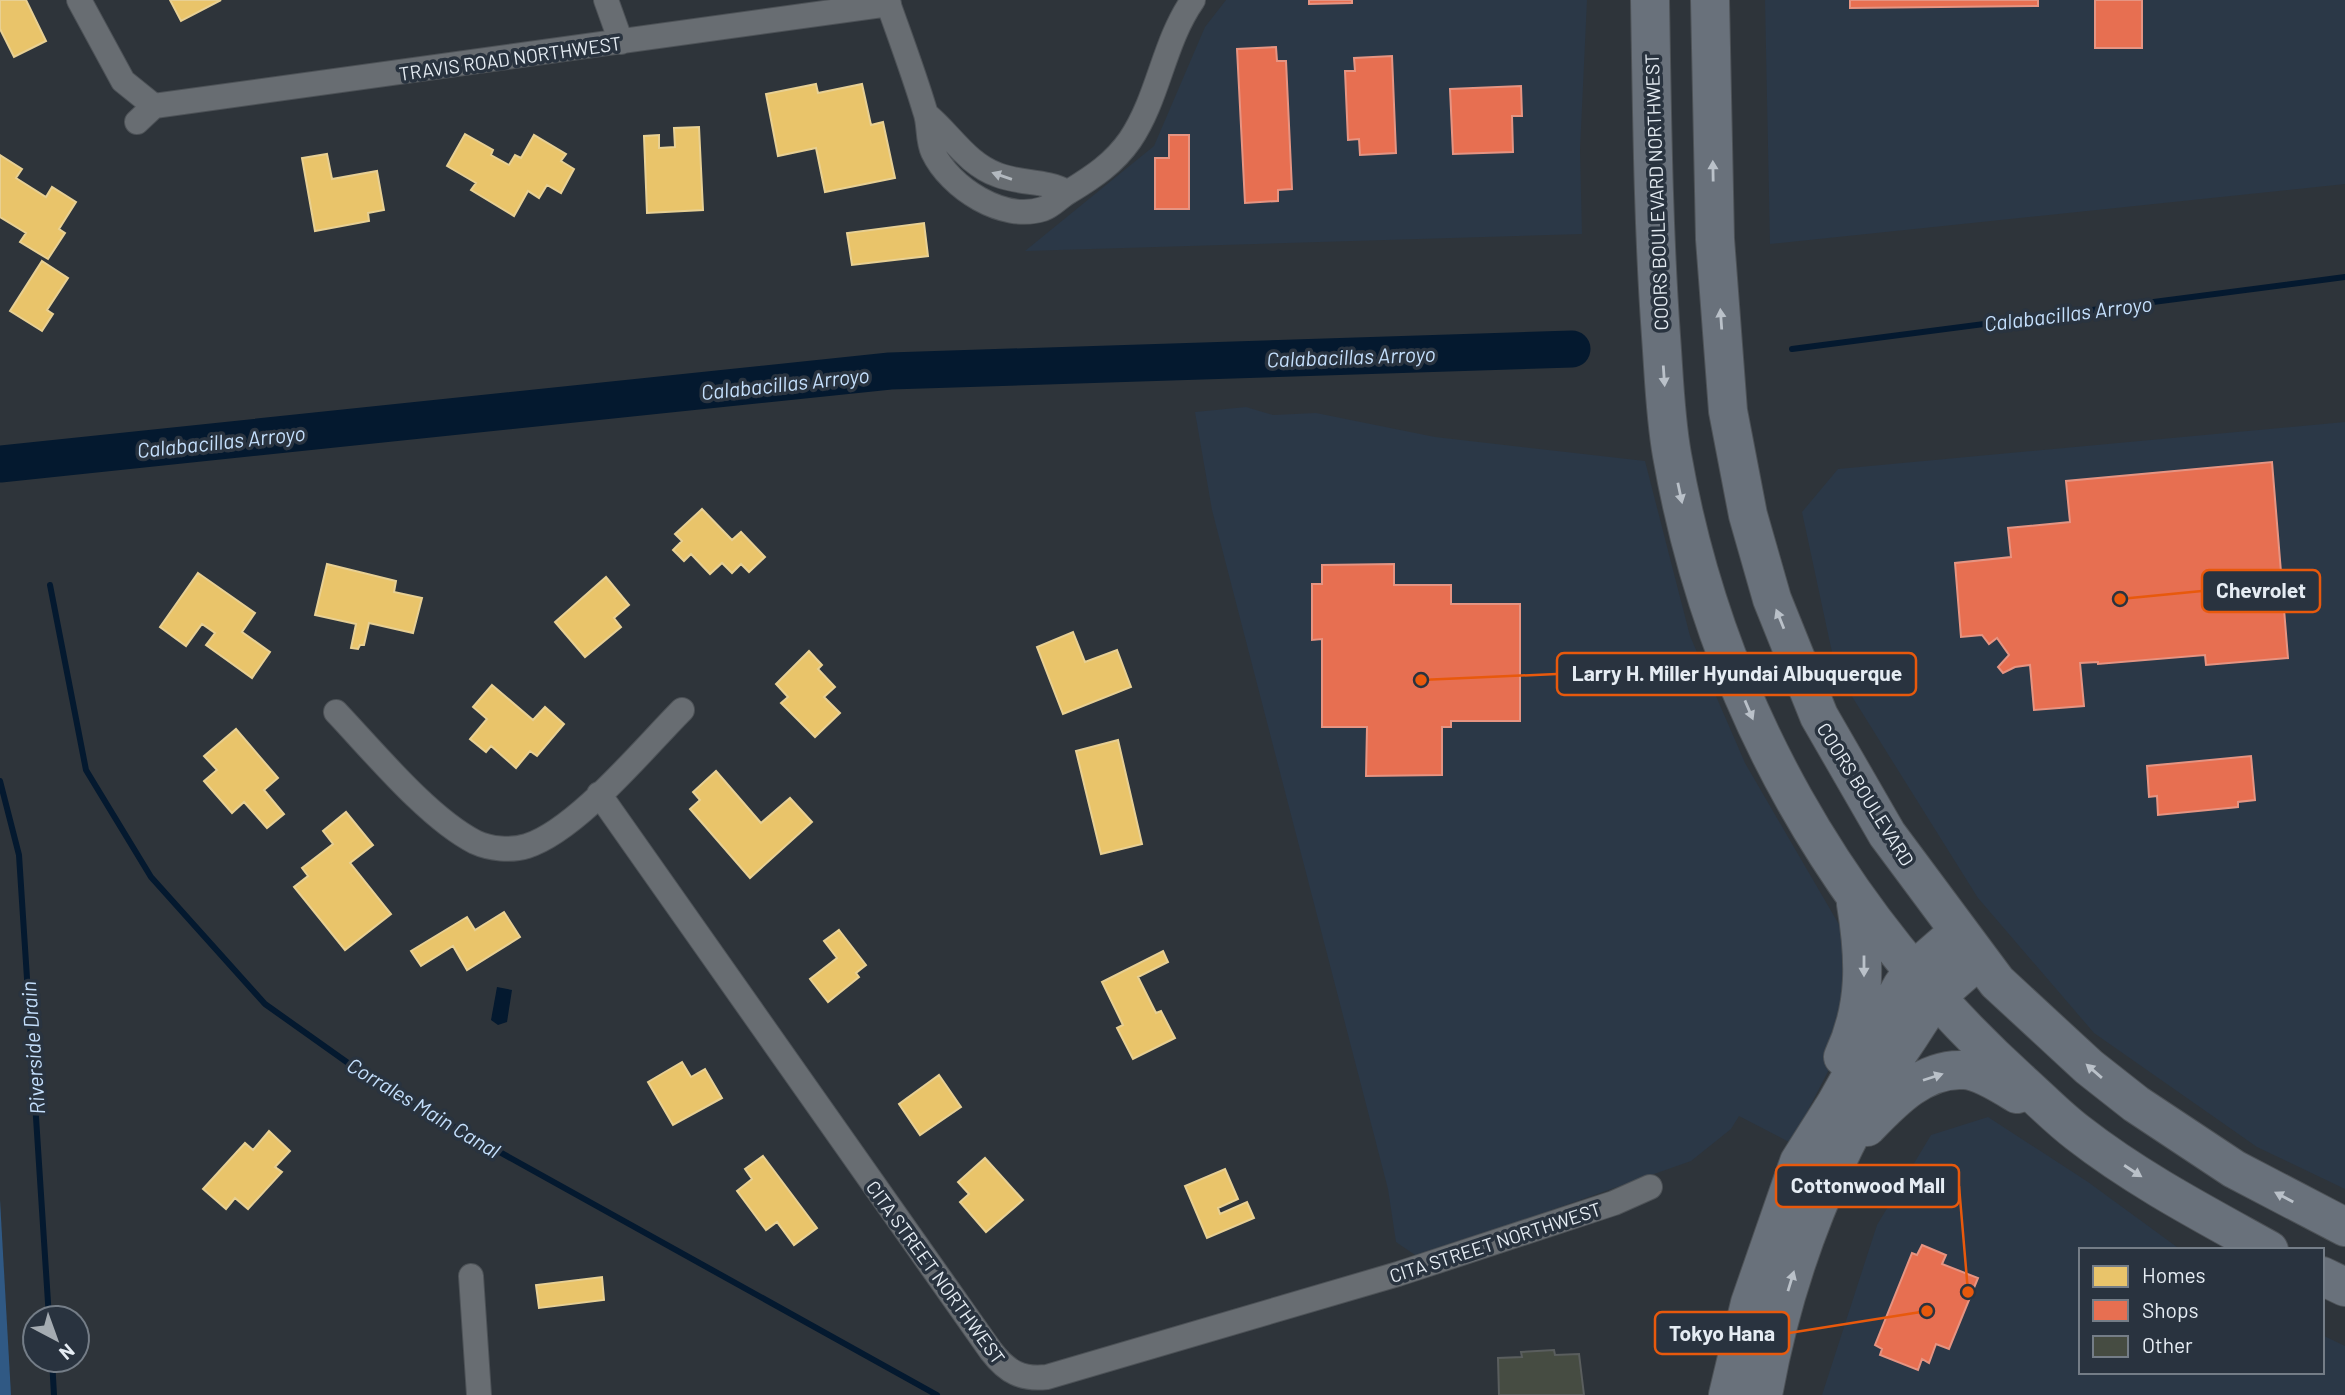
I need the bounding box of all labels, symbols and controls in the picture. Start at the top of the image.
street label: TRAVIS ROAD NORTHWEST [397,31,623,85]
street label: COORS BOULEVARD NORTHWEST [1640,53,1672,331]
one-way arrow [1708,159,1719,181]
one-way arrow [992,170,1013,181]
water label: Calabacillas Arroyo [1982,290,2154,336]
one-way arrow [1715,308,1726,330]
water label: Calabacillas Arroyo [1266,341,1436,371]
water label: Calabacillas Arroyo [699,362,871,404]
one-way arrow [1659,365,1670,387]
water label: Calabacillas Arroyo [135,420,307,462]
one-way arrow [1674,482,1685,504]
callout: Chevrolet [2202,570,2320,612]
text: Chevrolet [2216,577,2306,602]
one-way arrow [1774,608,1785,629]
callout: Larry H. Miller Hyundai Albuquerque [1557,653,1916,695]
text: Larry H. Miller Hyundai Albuquerque [1572,660,1902,685]
one-way arrow [1744,699,1755,720]
street label: COORS BOULEVARD [1813,718,1919,870]
one-way arrow [1858,956,1870,978]
water label: Riverside Drain [15,981,49,1115]
water label: Corrales Main Canal [343,1051,505,1163]
one-way arrow [2086,1064,2103,1079]
one-way arrow [1923,1071,1944,1082]
one-way arrow [2124,1164,2142,1178]
callout: Cottonwood Mall [1776,1165,1959,1207]
text: Cottonwood Mall [1791,1172,1945,1197]
street label: CITA STREET NORTHWEST [862,1176,1010,1368]
one-way arrow [2274,1191,2294,1202]
street label: CITA STREET NORTHWEST [1386,1197,1604,1287]
legend [2079,1248,2324,1374]
text: Homes [2142,1262,2206,1287]
one-way arrow [1786,1270,1796,1291]
text: Shops [2142,1297,2199,1322]
north arrow [21,1304,91,1374]
callout: Tokyo Hana [1655,1312,1789,1354]
text: Tokyo Hana [1669,1320,1775,1345]
text: Other [2142,1332,2193,1357]
text: N [55,1339,80,1365]

